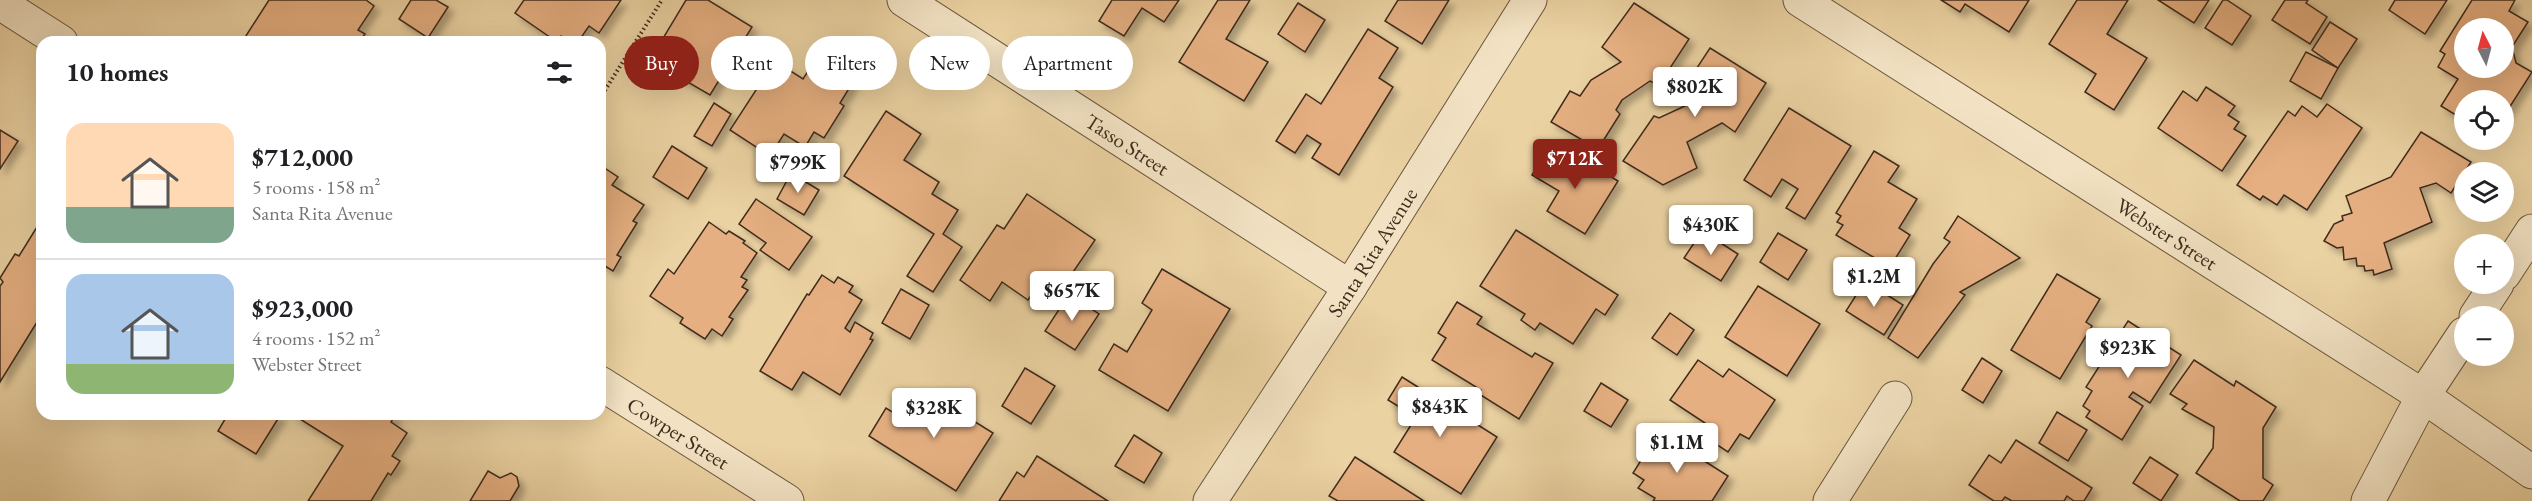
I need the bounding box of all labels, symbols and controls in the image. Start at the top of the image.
north arrow [2454,18,2514,78]
map controls [2454,18,2514,366]
chip: Buy [624,36,699,90]
chip: Rent [711,36,793,90]
chip: Filters [805,36,897,90]
chip: New [909,36,990,90]
chip: Apartment [1002,36,1133,90]
text: 10 homes [66,55,168,89]
icon: filters [543,56,576,89]
pin: $802K [1653,67,1737,118]
text: $802K [1667,73,1723,99]
button: locate [2454,90,2514,150]
street label: Tasso Street [1081,107,1175,181]
pin: $712K [1533,139,1617,190]
text: $712,000 [252,140,353,174]
pin: $799K [756,143,840,194]
text: $712K [1547,145,1603,171]
icon: home [114,147,186,219]
text: $799K [770,149,826,175]
button: layers [2454,162,2514,222]
text: 5 rooms · 158 m² [252,174,380,200]
street label: Santa Rita Avenue [1321,182,1423,322]
street label: Webster Street [2111,191,2223,276]
text: Santa Rita Avenue [252,200,393,226]
pin: $430K [1669,205,1753,256]
text: $430K [1683,211,1739,237]
button: + [2454,234,2514,294]
pin: $1.2M [1832,257,1916,308]
text: $1.2M [1847,263,1901,289]
pin: $657K [1030,271,1114,322]
text: $657K [1044,277,1100,303]
text: $923,000 [252,291,353,325]
icon: home [114,298,186,370]
button: − [2454,306,2514,366]
text: 4 rooms · 152 m² [252,325,380,351]
pin: $923K [2086,328,2170,379]
text: $923K [2100,334,2156,360]
text: Webster Street [252,351,362,377]
pin: $843K [1398,387,1482,438]
pin: $328K [892,388,976,439]
street label: Cowper Street [622,390,735,475]
text: $843K [1412,393,1468,419]
text: $328K [906,394,962,420]
pin: $1.1M [1635,423,1719,474]
text: $1.1M [1650,429,1704,455]

